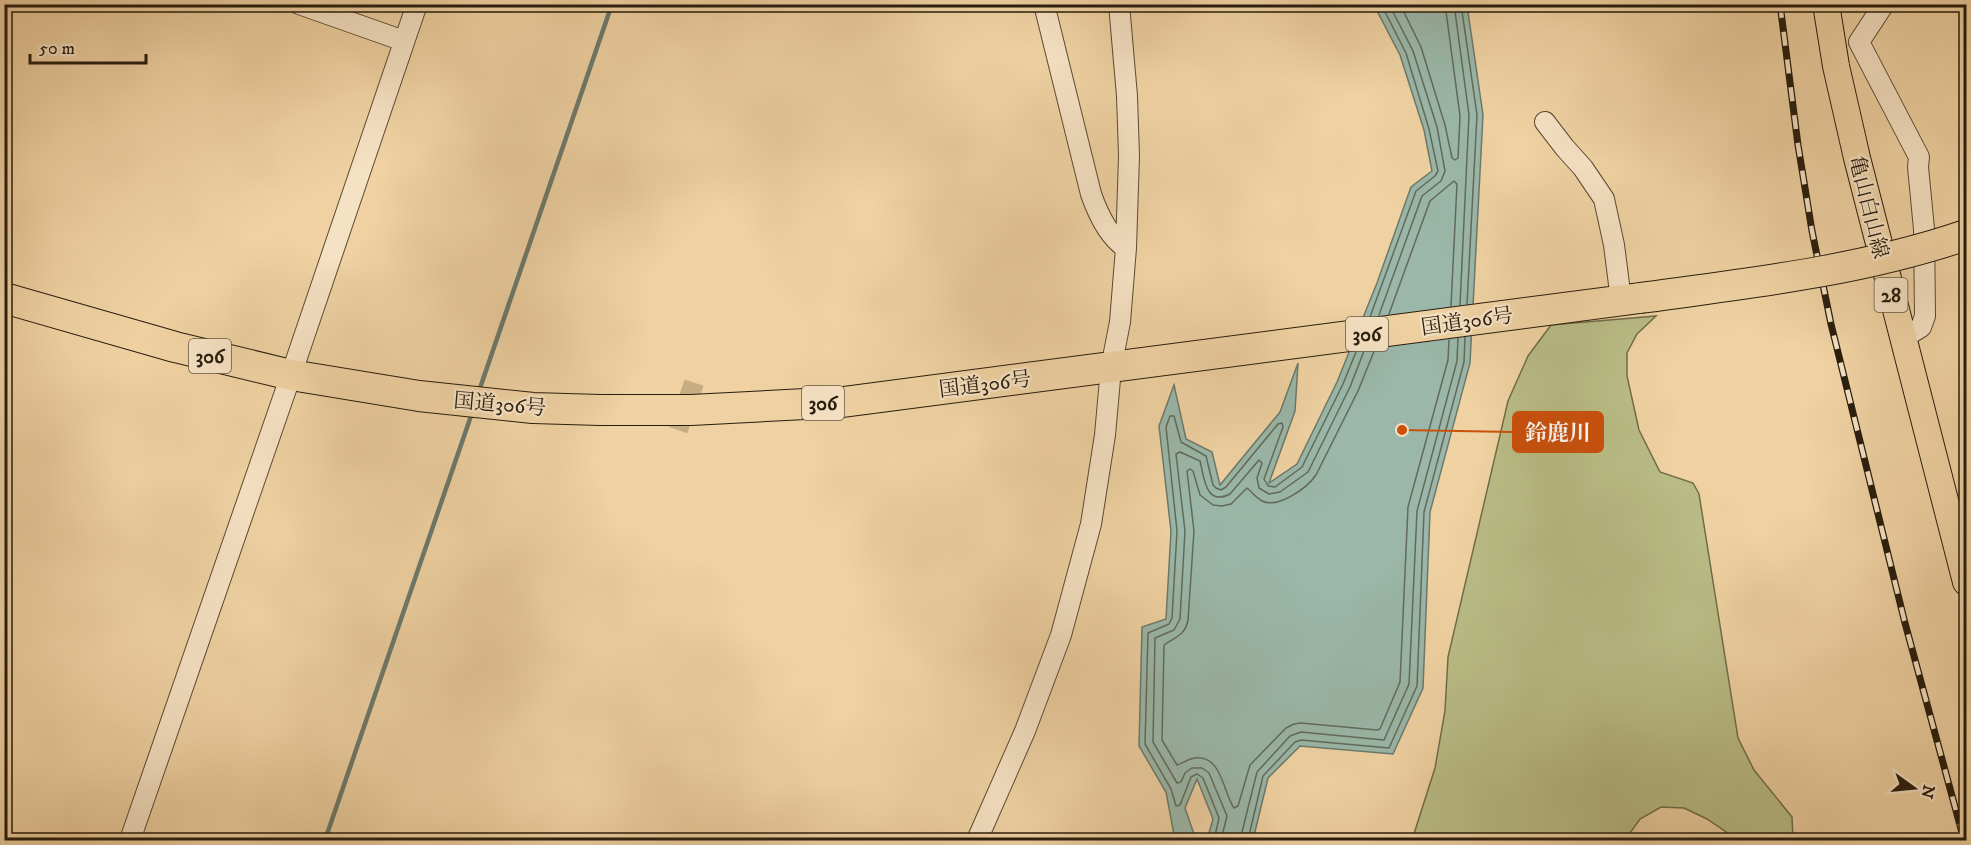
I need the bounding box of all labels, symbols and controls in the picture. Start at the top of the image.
scale bar [30,27,146,65]
text: 50 m [39,38,75,60]
street label: 亀山白山線 [1843,153,1893,261]
road number: 28 [1874,278,1908,312]
street label: 国道306号 [1419,303,1515,341]
road number: 306 [1346,317,1388,351]
road number: 306 [189,339,231,373]
street label: 国道306号 [937,366,1033,404]
road number: 306 [802,386,844,420]
street label: 国道306号 [452,388,547,422]
callout: 鈴鹿川 [1513,412,1603,452]
text: 鈴鹿川 [1525,420,1591,447]
north arrow [1884,758,1944,818]
text: N [1916,783,1939,801]

